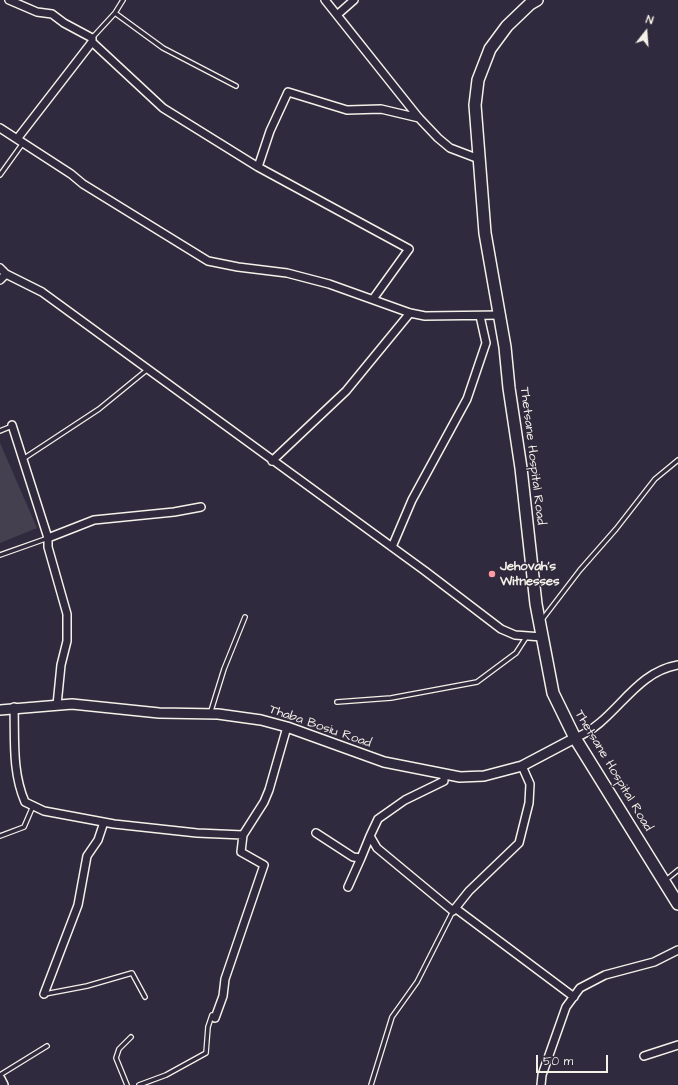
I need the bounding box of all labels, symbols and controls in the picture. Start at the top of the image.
north arrow [626,12,666,52]
text: N [644,12,655,28]
street label: Thetsane Hospital Road [516,386,548,526]
place label: Jehovah's Witnesses [500,559,560,590]
marker: Jehovah's Witnesses [487,569,497,579]
street label: Thaba Bosiu Road [267,702,373,752]
street label: Thetsane Hospital Road [571,708,655,834]
scale bar [538,1047,610,1073]
text: 50 m [543,1053,573,1070]

